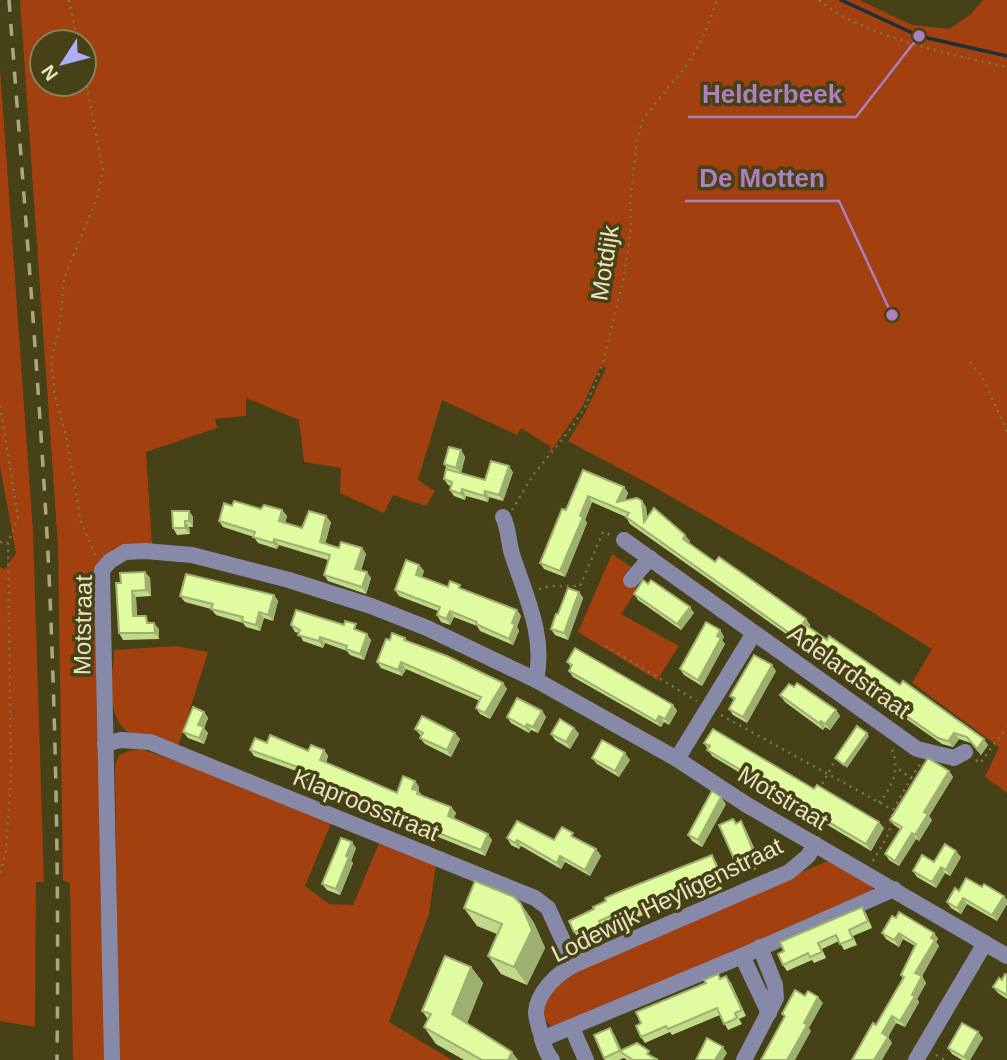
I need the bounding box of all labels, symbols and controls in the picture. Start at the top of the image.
north arrow [28,28,98,98]
text: N [37,61,62,84]
callout: Helderbeek [688,70,856,117]
text: Helderbeek [702,79,843,109]
callout: De Motten [685,154,839,201]
text: De Motten [699,163,825,193]
street label: Motdijk [585,222,624,303]
street label: Motstraat [68,574,97,675]
street label: Adelardstraat [783,620,916,724]
street label: Motstraat [733,760,833,835]
street label: Klaproosstraat [289,763,443,846]
street label: Lodewijk Heyligenstraat [547,832,787,967]

